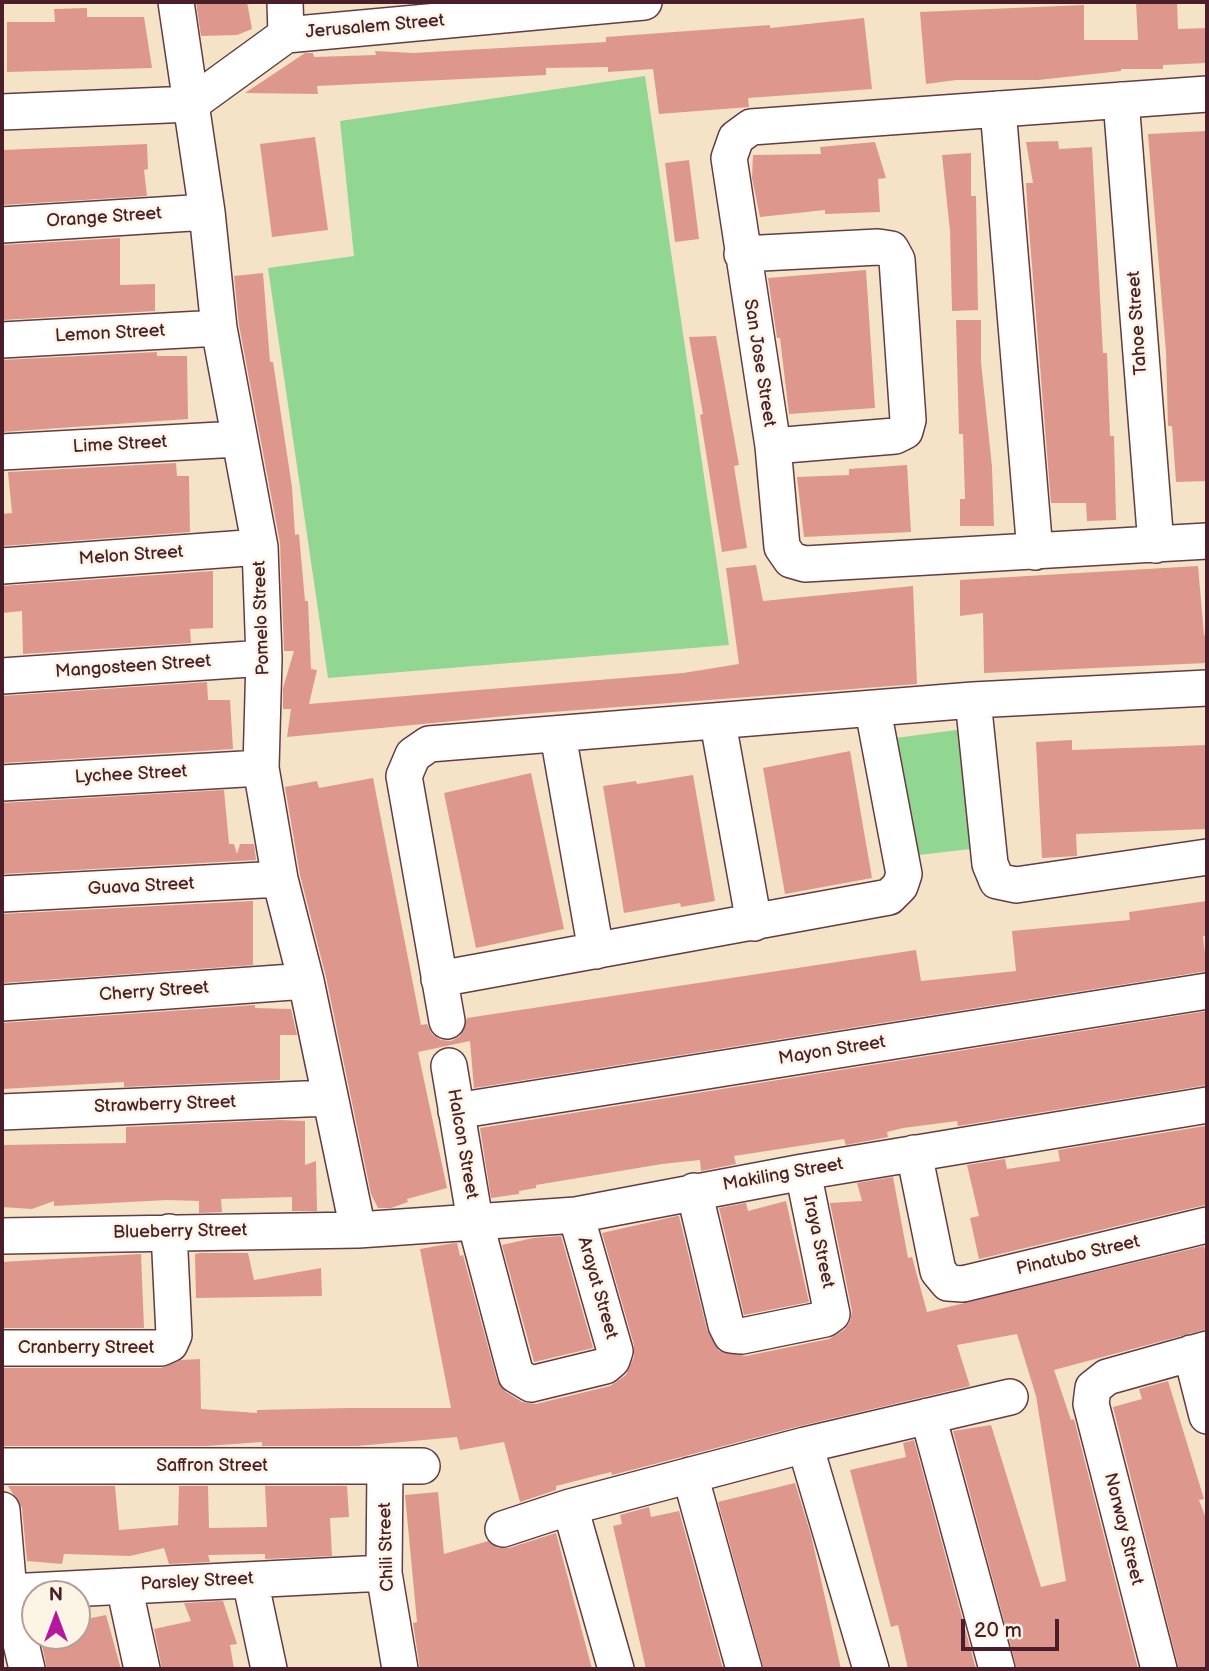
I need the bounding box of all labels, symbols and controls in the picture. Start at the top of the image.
street label: Jerusalem Street [305,10,445,44]
street label: Orange Street [46,203,162,233]
street label: Tahoe Street [1124,270,1152,376]
street label: San Jose Street [738,297,780,429]
street label: Lemon Street [54,320,166,348]
street label: Lime Street [72,432,168,458]
street label: Melon Street [78,542,184,570]
street label: Pomelo Street [249,560,275,676]
street label: Mangosteen Street [54,651,212,683]
street label: Lychee Street [74,761,188,789]
street label: Guava Street [87,873,195,901]
street label: Cherry Street [99,977,209,1007]
street label: Mayon Street [777,1032,887,1070]
street label: Halcon Street [442,1087,482,1201]
street label: Strawberry Street [94,1092,236,1118]
street label: Makiling Street [721,1154,845,1196]
street label: Iraya Street [798,1194,838,1290]
street label: Blueberry Street [113,1220,247,1244]
street label: Pinatubo Street [1014,1231,1142,1281]
street label: Arayat Street [572,1235,622,1341]
street label: Cranberry Street [18,1337,154,1359]
street label: Saffron Street [156,1455,268,1477]
street label: Norway Street [1099,1471,1147,1587]
street label: Chili Street [375,1502,399,1592]
street label: Parsley Street [140,1568,254,1596]
north arrow [21,1580,91,1650]
text: N [49,1584,63,1607]
scale bar [964,1604,1062,1648]
text: 20 m [974,1618,1022,1643]

